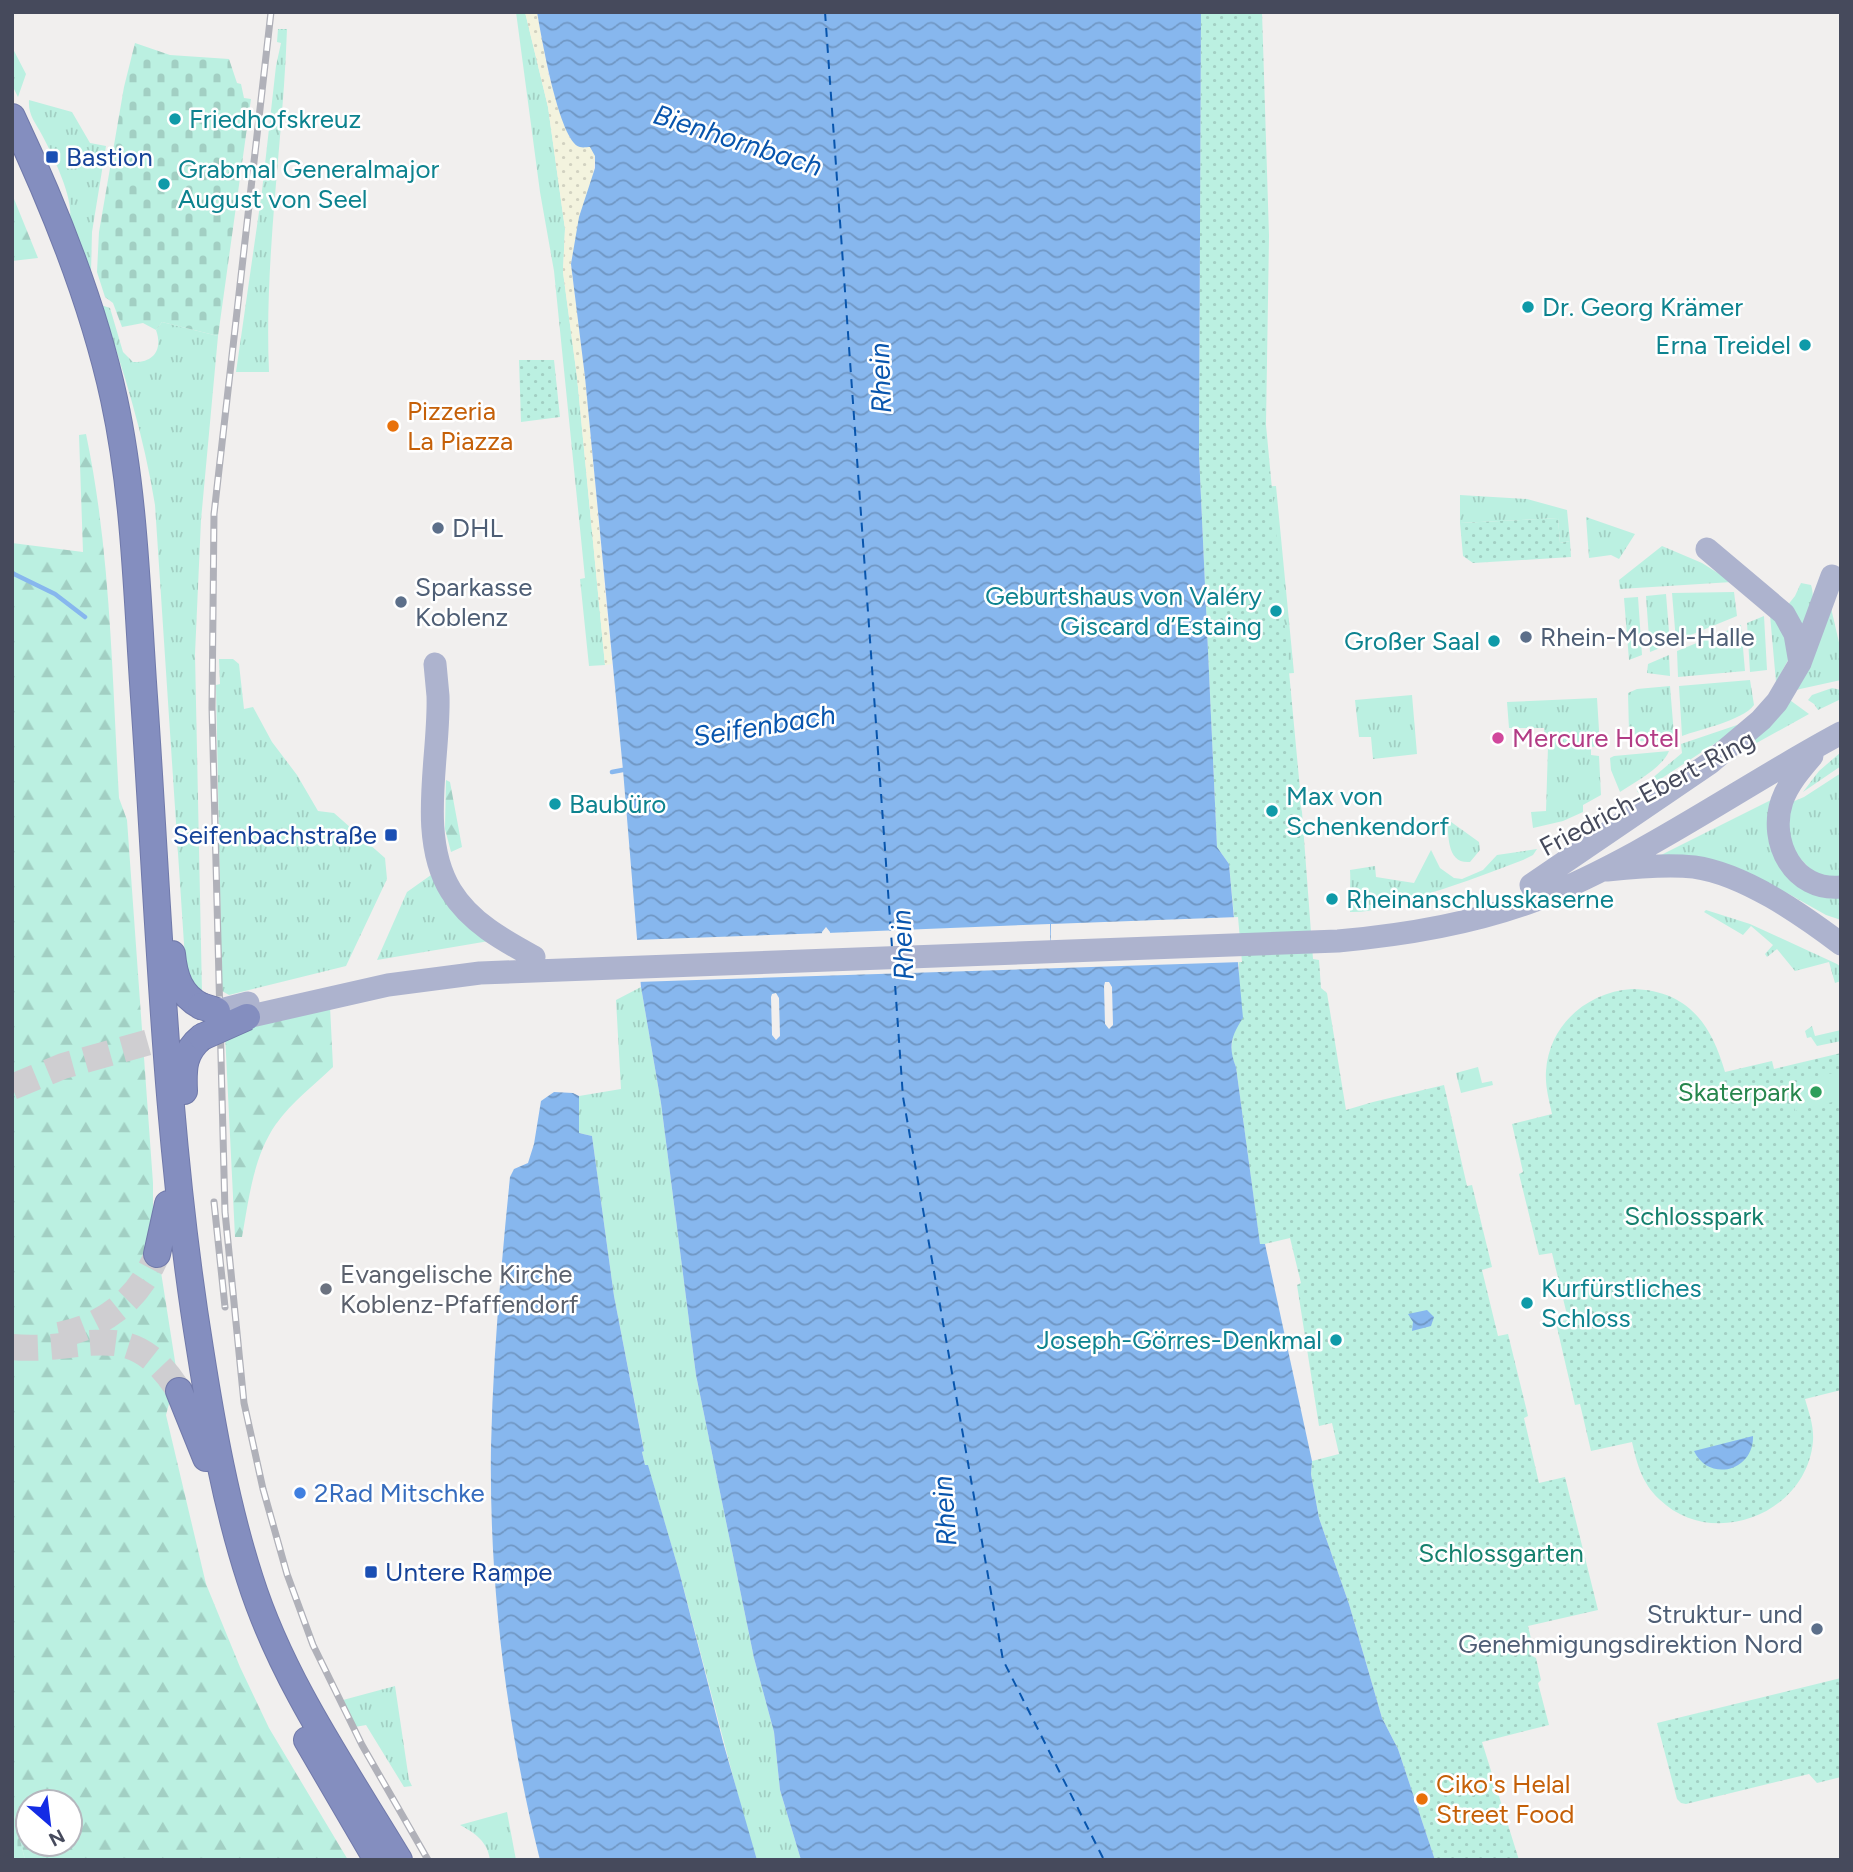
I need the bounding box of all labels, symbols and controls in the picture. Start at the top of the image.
water label: Bienhornbach [649,97,827,183]
place label: Friedhofskreuz [189,103,361,135]
marker: Friedhofskreuz [167,111,183,127]
place label: Bastion [66,141,153,173]
marker: Bastion [44,149,60,165]
place label: Grabmal Generalmajor August von Seel [178,153,439,215]
marker: Grabmal Generalmajor August von Seel [156,176,172,192]
place label: Dr. Georg Krämer [1542,291,1743,323]
marker: Dr. Georg Krämer [1520,299,1536,315]
place label: Erna Treidel [1655,329,1791,361]
marker: Erna Treidel [1797,337,1813,353]
water label: Rhein [862,342,898,414]
place label: Pizzeria La Piazza [407,395,513,457]
marker: Pizzeria La Piazza [385,418,401,434]
place label: DHL [452,512,503,544]
marker: DHL [430,520,446,536]
place label: Sparkasse Koblenz [415,571,532,633]
place label: Geburtshaus von Valéry Giscard d’Estaing [985,580,1262,642]
marker: Sparkasse Koblenz [393,594,409,610]
marker: Geburtshaus von Valéry Giscard d’Estaing [1268,603,1284,619]
place label: Rhein-Mosel-Halle [1540,621,1755,653]
place label: Großer Saal [1344,625,1480,657]
marker: Rhein-Mosel-Halle [1518,629,1534,645]
marker: Großer Saal [1486,633,1502,649]
water label: Seifenbach [690,697,838,753]
place label: Mercure Hotel [1512,722,1679,754]
street label: Friedrich-Ebert-Ring [1534,723,1760,863]
marker: Mercure Hotel [1490,730,1506,746]
place label: Max von Schenkendorf [1286,780,1449,842]
place label: Baubüro [569,788,666,820]
marker: Baubüro [547,796,563,812]
marker: Max von Schenkendorf [1264,803,1280,819]
place label: Seifenbachstraße [173,819,377,851]
marker: Seifenbachstraße [383,827,399,843]
place label: Rheinanschlusskaserne [1346,883,1614,915]
marker: Rheinanschlusskaserne [1324,891,1340,907]
water label: Rhein [883,909,921,981]
place label: Skaterpark [1678,1076,1802,1108]
marker: Skaterpark [1808,1084,1824,1100]
park label: Schlosspark [1624,1200,1764,1232]
place label: Evangelische Kirche Koblenz-Pfaffendorf [340,1258,579,1320]
place label: Kurfürstliches Schloss [1541,1272,1702,1334]
marker: Evangelische Kirche Koblenz-Pfaffendorf [318,1281,334,1297]
marker: Kurfürstliches Schloss [1519,1295,1535,1311]
place label: Joseph-Görres-Denkmal [1037,1324,1322,1356]
marker: Joseph-Görres-Denkmal [1328,1332,1344,1348]
water label: Rhein [925,1475,963,1547]
place label: 2Rad Mitschke [314,1477,485,1509]
marker: 2Rad Mitschke [292,1485,308,1501]
park label: Schlossgarten [1418,1537,1584,1569]
place label: Untere Rampe [385,1556,552,1588]
marker: Untere Rampe [363,1564,379,1580]
place label: Struktur- und Genehmigungsdirektion Nord [1458,1598,1803,1660]
marker: Struktur- und Genehmigungsdirektion Nord [1809,1621,1825,1637]
place label: Ciko's Helal Street Food [1436,1768,1575,1830]
north arrow [14,1788,84,1858]
marker: Ciko's Helal Street Food [1414,1791,1430,1807]
text: N [45,1824,69,1851]

